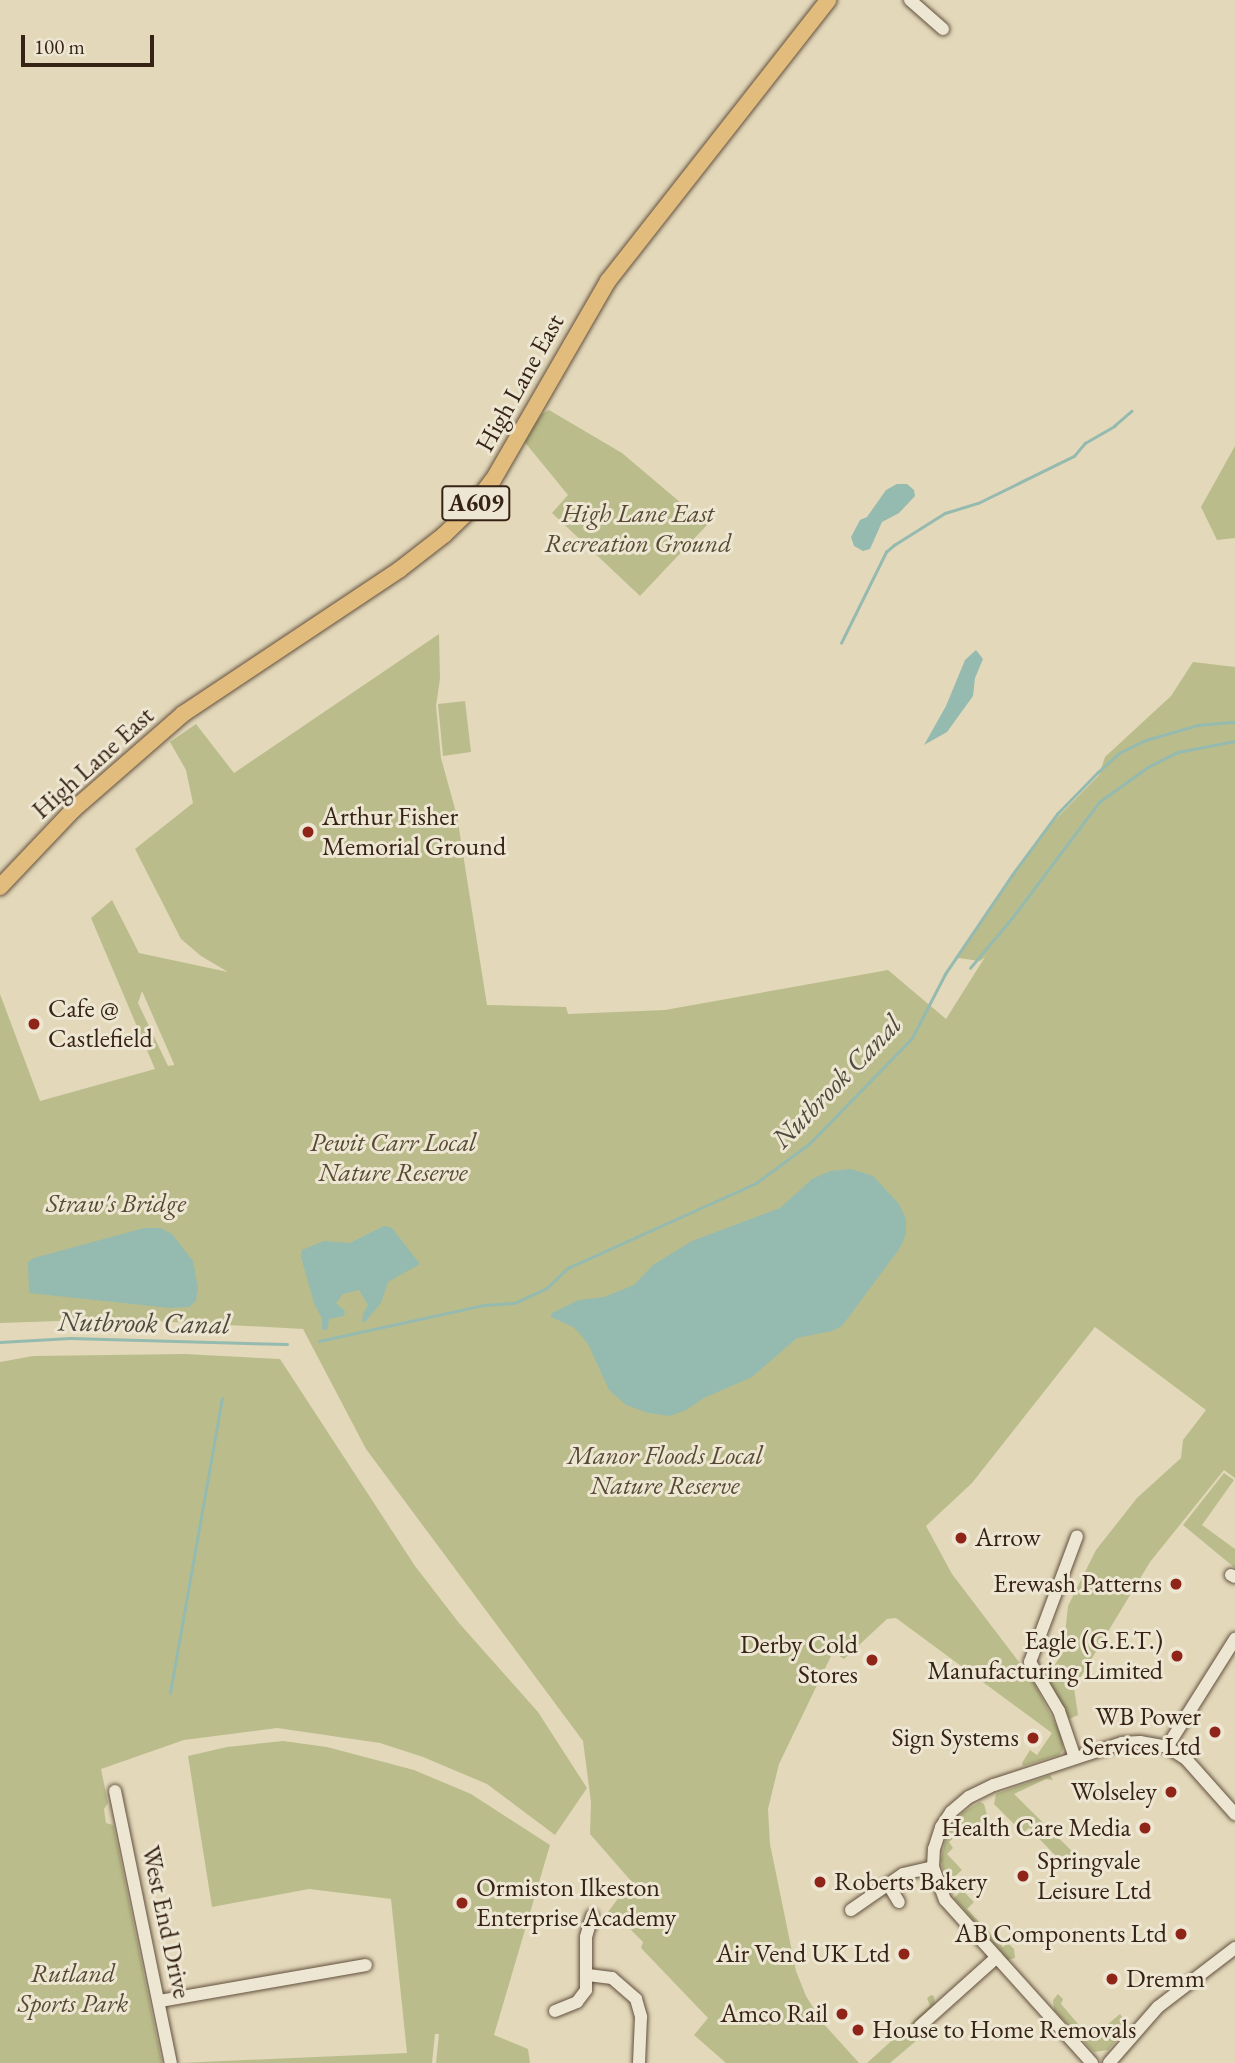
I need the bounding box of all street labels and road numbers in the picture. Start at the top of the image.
street label: High Lane East [469,309,571,457]
road number: A609 [441,482,511,524]
street label: High Lane East [26,700,160,826]
street label: West End Drive [135,1843,197,2001]

